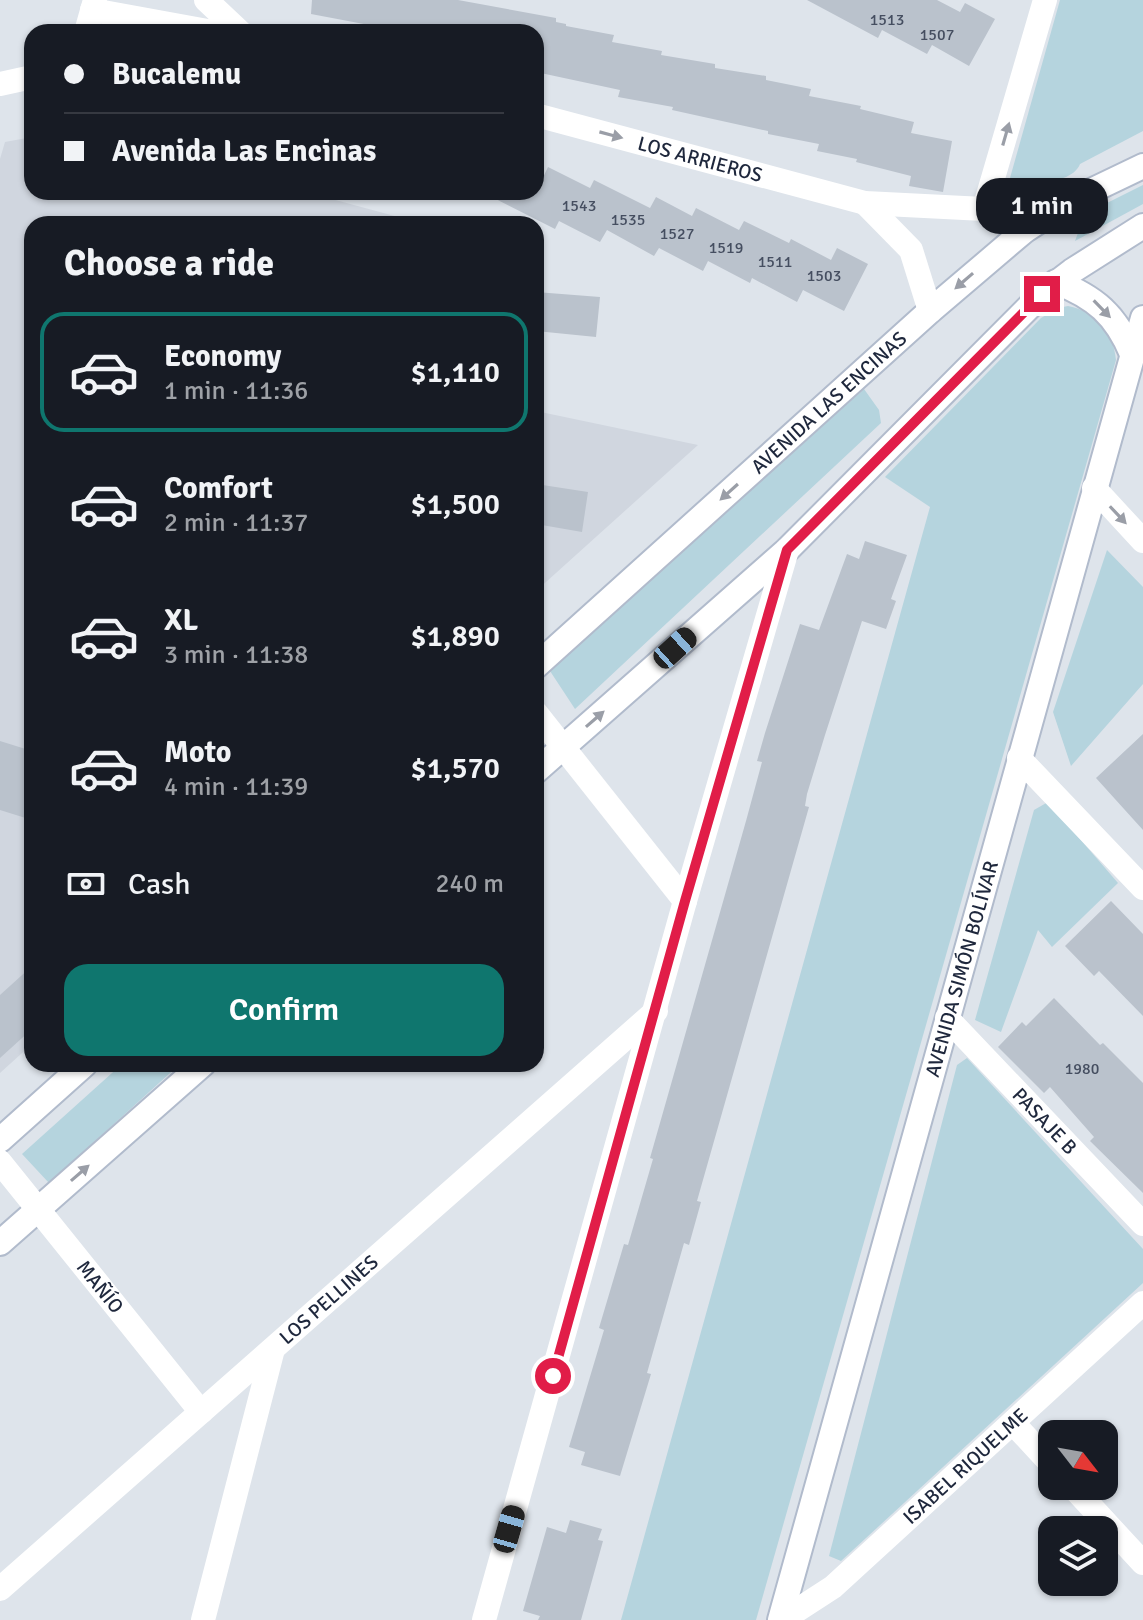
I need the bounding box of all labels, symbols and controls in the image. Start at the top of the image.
house number: 1513 [870,10,904,30]
house number: 1507 [920,25,954,45]
text: Bucalemu [112,56,241,93]
one-way arrow [1000,121,1013,145]
one-way arrow [599,130,624,142]
street label: LOS ARRIEROS [635,130,765,188]
text: Avenida Las Encinas [112,133,376,170]
callout: 1 min [976,178,1108,234]
text: 1 min [1011,190,1073,222]
house number: 1543 [562,196,596,216]
house number: 1535 [611,210,645,230]
house number: 1527 [660,224,694,244]
house number: 1519 [709,238,743,258]
text: Choose a ride [64,241,274,286]
house number: 1511 [758,252,792,272]
house number: 1503 [807,266,841,286]
one-way arrow [955,272,974,290]
route end [1024,276,1060,312]
one-way arrow [1093,299,1111,318]
street label: AVENIDA LAS ENCINAS [746,326,912,479]
icon: car [68,336,140,408]
text: Economy [164,338,281,375]
text: $1,110 [411,354,500,391]
text: 1 min · 11:36 [164,375,308,407]
icon: car [68,468,140,540]
text: Comfort [164,470,273,507]
one-way arrow [719,483,739,500]
text: $1,500 [411,486,500,523]
one-way arrow [1109,505,1127,524]
text: 2 min · 11:37 [164,507,308,539]
icon: car [68,600,140,672]
text: XL [164,602,198,639]
text: $1,890 [411,618,500,655]
car [649,623,701,673]
text: 3 min · 11:38 [164,639,308,671]
one-way arrow [584,711,604,728]
icon: car [68,732,140,804]
text: Moto [164,734,231,771]
text: $1,570 [411,750,500,787]
text: 4 min · 11:39 [164,771,308,803]
street label: AVENIDA SIMÓN BOLÍVAR [920,858,1004,1080]
icon: cash [64,862,108,906]
text: Cash [128,866,191,903]
text: 240 m [435,868,504,900]
button: Confirm [64,964,504,1056]
house number: 1980 [1065,1059,1099,1079]
street label: PASAJE B [1007,1082,1083,1160]
one-way arrow [70,1164,89,1182]
street label: LOS PELLINES [274,1249,383,1350]
street label: MAÑÍO [71,1255,129,1318]
route start [535,1358,571,1394]
street label: ISABEL RIQUELME [897,1402,1033,1529]
north arrow [1038,1420,1118,1500]
map controls [1038,1420,1118,1596]
car [491,1503,527,1555]
button: layers [1038,1516,1118,1596]

